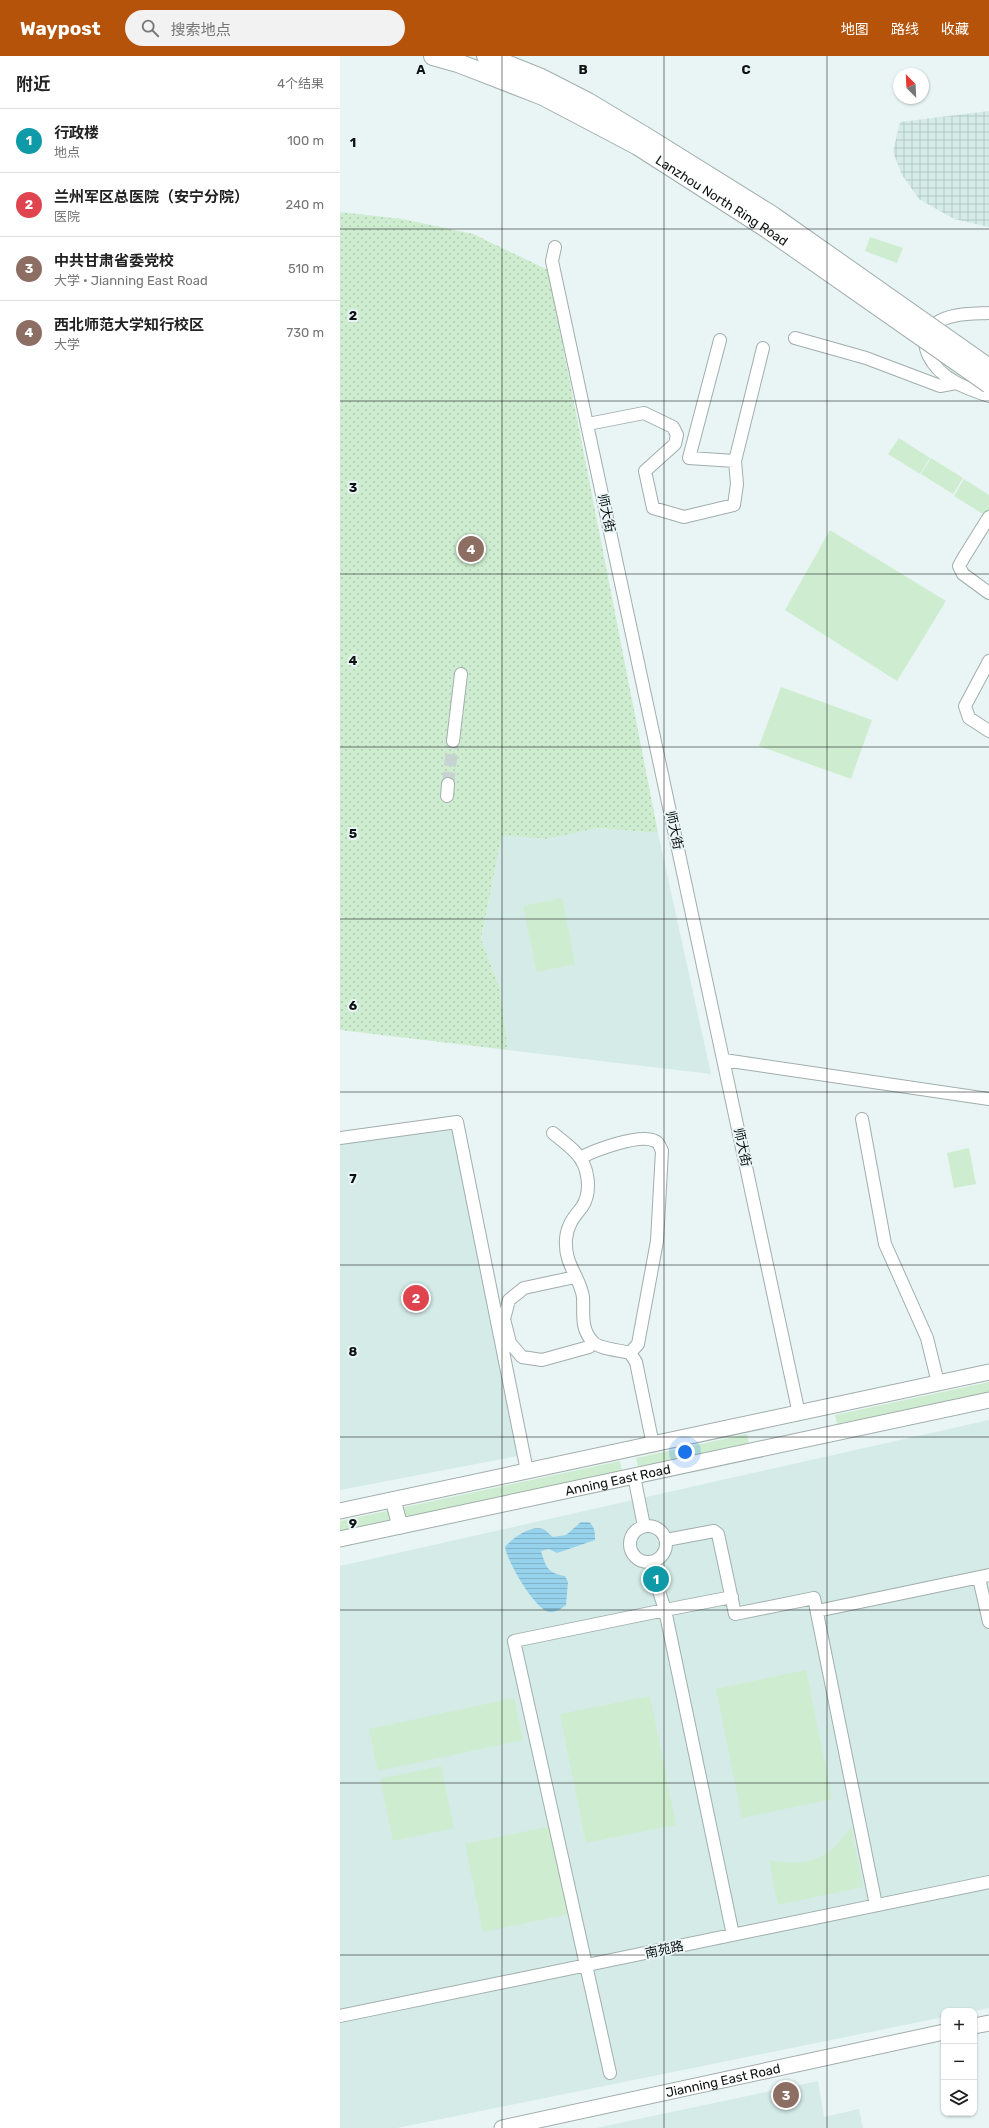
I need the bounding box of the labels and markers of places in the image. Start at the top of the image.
pin: 4 [458,534,484,564]
pin: 2 [403,1283,429,1313]
pin: 1 [643,1564,669,1594]
pin: 3 [773,2080,799,2110]

